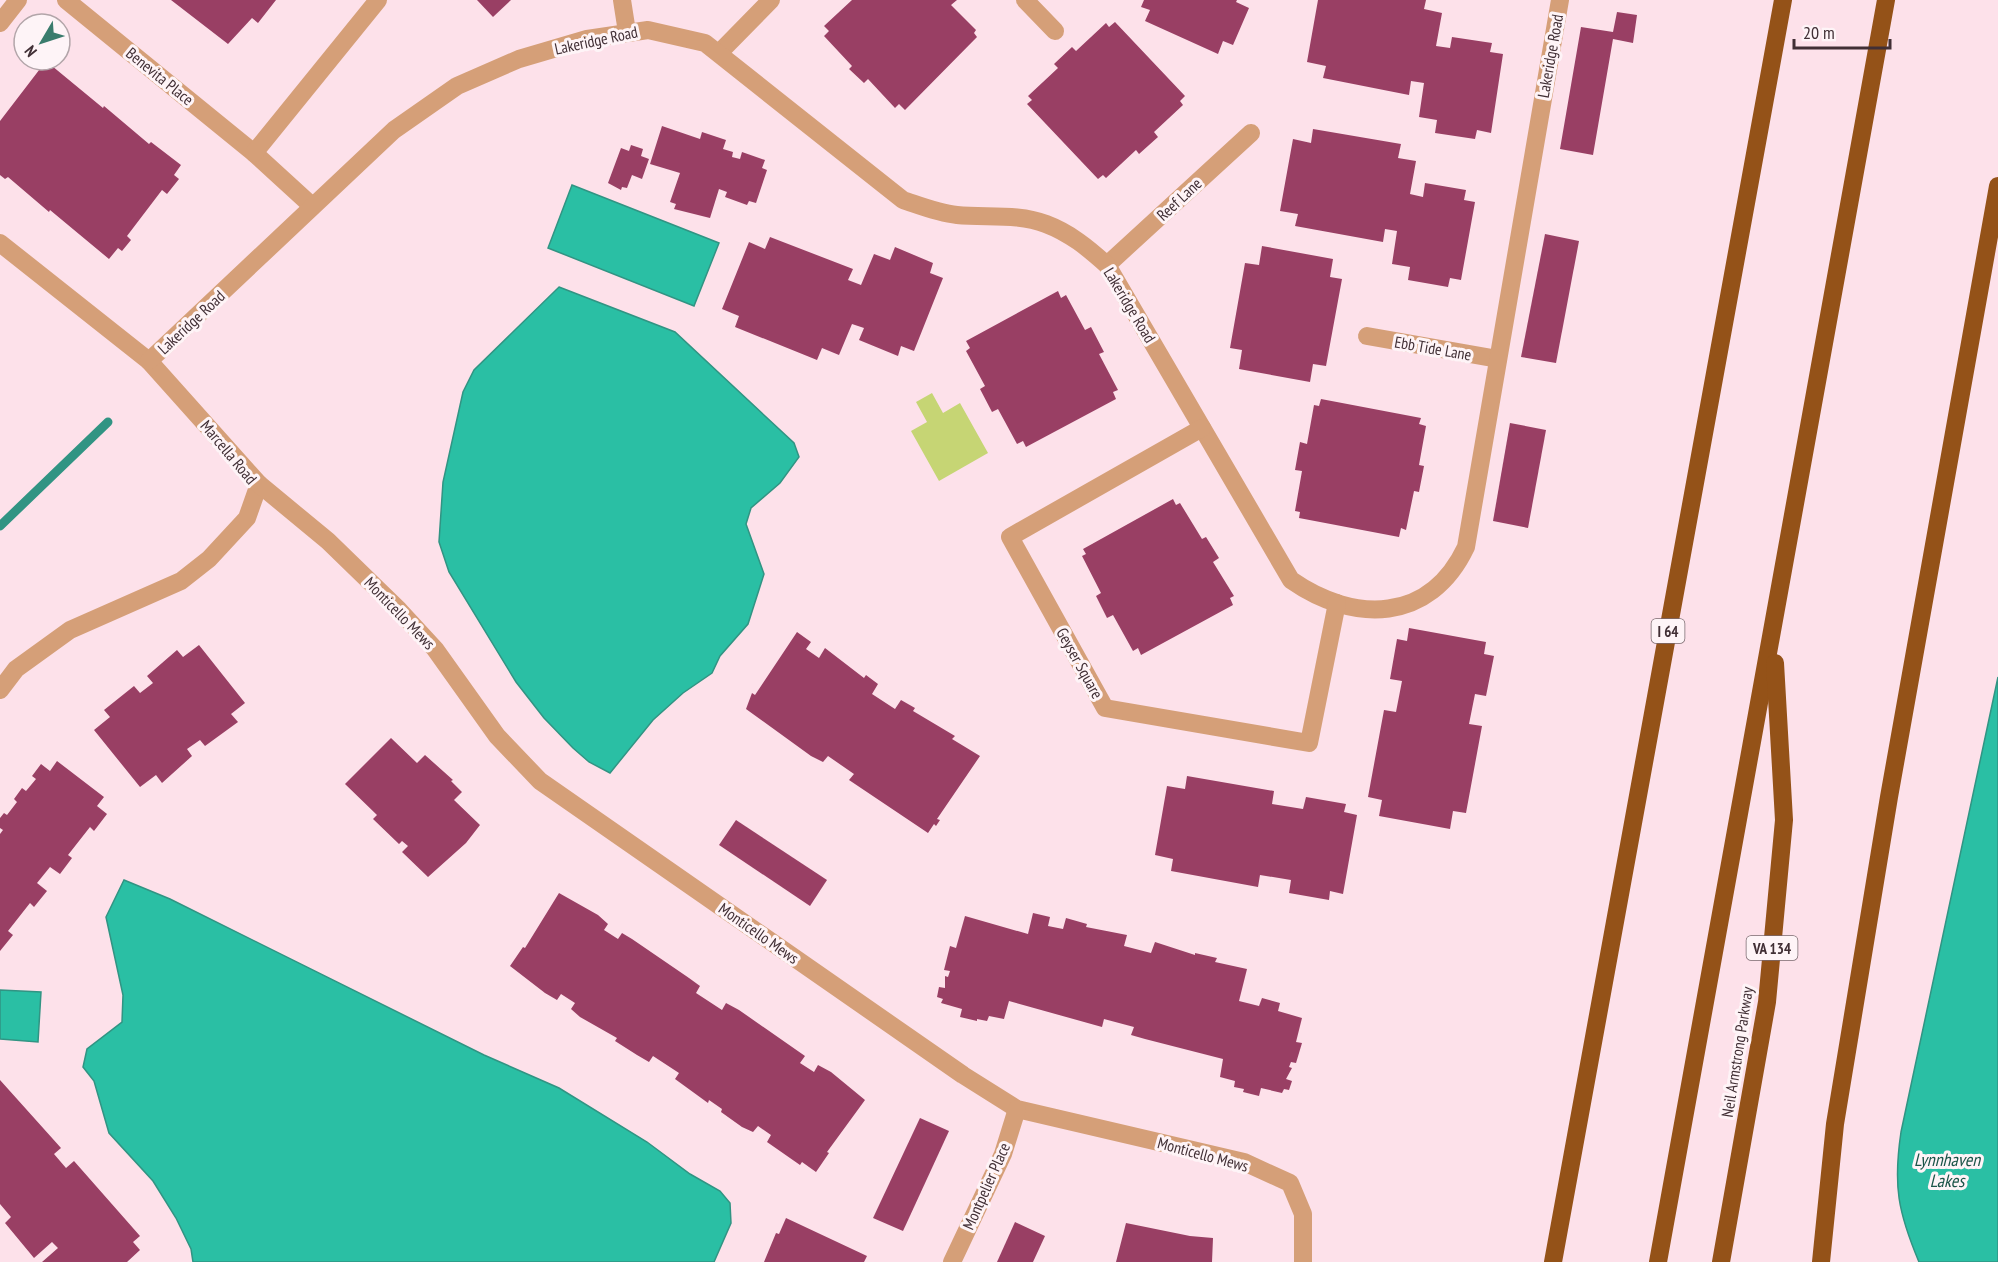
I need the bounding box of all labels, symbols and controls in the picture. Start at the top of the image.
north arrow [12,12,72,72]
scale bar [1794,12,1890,50]
street label: Lakeridge Road [1533,13,1567,99]
street label: Lakeridge Road [553,21,639,59]
text: 20 m [1803,21,1835,44]
text: N [20,42,41,61]
street label: Benevita Place [122,43,198,109]
street label: Reef Lane [1152,173,1206,225]
street label: Lakeridge Road [1100,264,1160,346]
street label: Lakeridge Road [153,286,229,358]
street label: Ebb Tide Lane [1393,331,1473,365]
street label: Marcella Road [196,416,262,488]
street label: Monticello Mews [360,572,440,654]
road number: I 64 [1652,619,1684,643]
street label: Geyser Square [1052,624,1108,702]
street label: Monticello Mews [715,898,803,968]
road number: VA 134 [1746,936,1798,960]
street label: Neil Armstrong Parkway [1717,985,1757,1119]
street label: Monticello Mews [1155,1132,1251,1176]
street label: Montpelier Place [958,1139,1014,1233]
water label: Lynnhaven Lakes [1914,1148,1981,1192]

